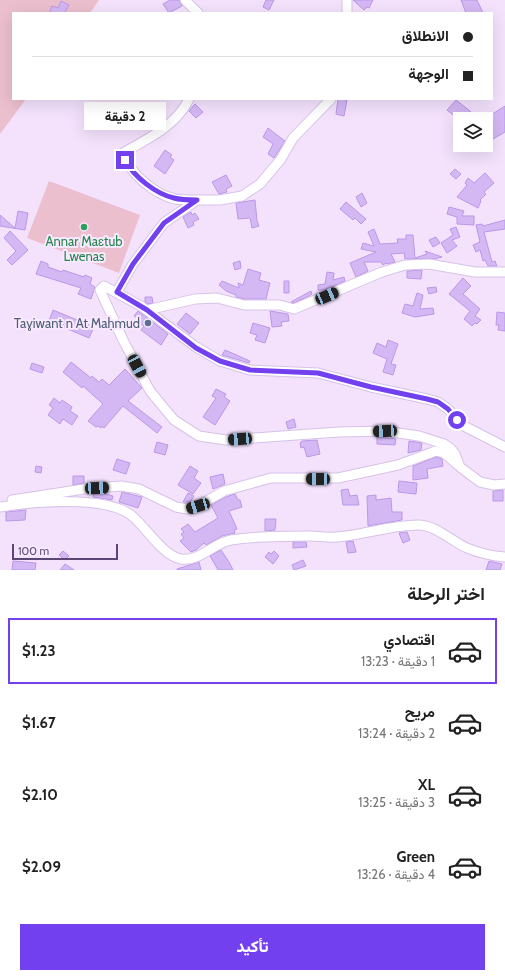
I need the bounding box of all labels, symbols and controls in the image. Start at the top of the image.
text: الانطلاق [402,27,449,45]
text: الوجهة [408,65,449,83]
callout: 2 دقيقة [84,102,166,130]
text: 2 دقيقة [105,108,145,124]
map controls [453,112,493,152]
button: layers [453,112,493,152]
route end [116,151,134,169]
marker: Annar Maɛtub Lwenas [79,222,89,232]
place label: Annar Maɛtub Lwenas [46,233,122,264]
car [314,286,340,306]
place label: Taɣiwant n At Maḥmud [14,315,140,331]
marker: Taɣiwant n At Maḥmud [143,318,153,328]
car [126,353,148,379]
route start [448,411,466,429]
car [373,424,397,438]
car [228,432,252,446]
car [306,473,330,485]
car [85,481,109,495]
car [185,497,211,515]
scale bar [12,542,118,561]
text: 100 m [18,544,49,558]
text: اختر الرحلة [407,583,485,605]
text: اقتصادي [383,631,435,649]
icon: car [447,633,483,669]
text: $1.23 [22,642,56,660]
text: 1 دقيقة · 13:23 [361,653,435,669]
text: مريح [405,703,435,721]
icon: car [447,705,483,741]
text: $1.67 [22,714,56,732]
text: 2 دقيقة · 13:24 [358,725,435,741]
text: XL [418,776,435,794]
icon: car [447,777,483,813]
text: $2.10 [22,786,58,804]
text: 3 دقيقة · 13:25 [358,794,435,810]
text: Green [397,848,435,866]
icon: car [447,849,483,885]
text: $2.09 [22,858,61,876]
text: 4 دقيقة · 13:26 [357,866,435,882]
button: تأكيد [20,924,485,970]

